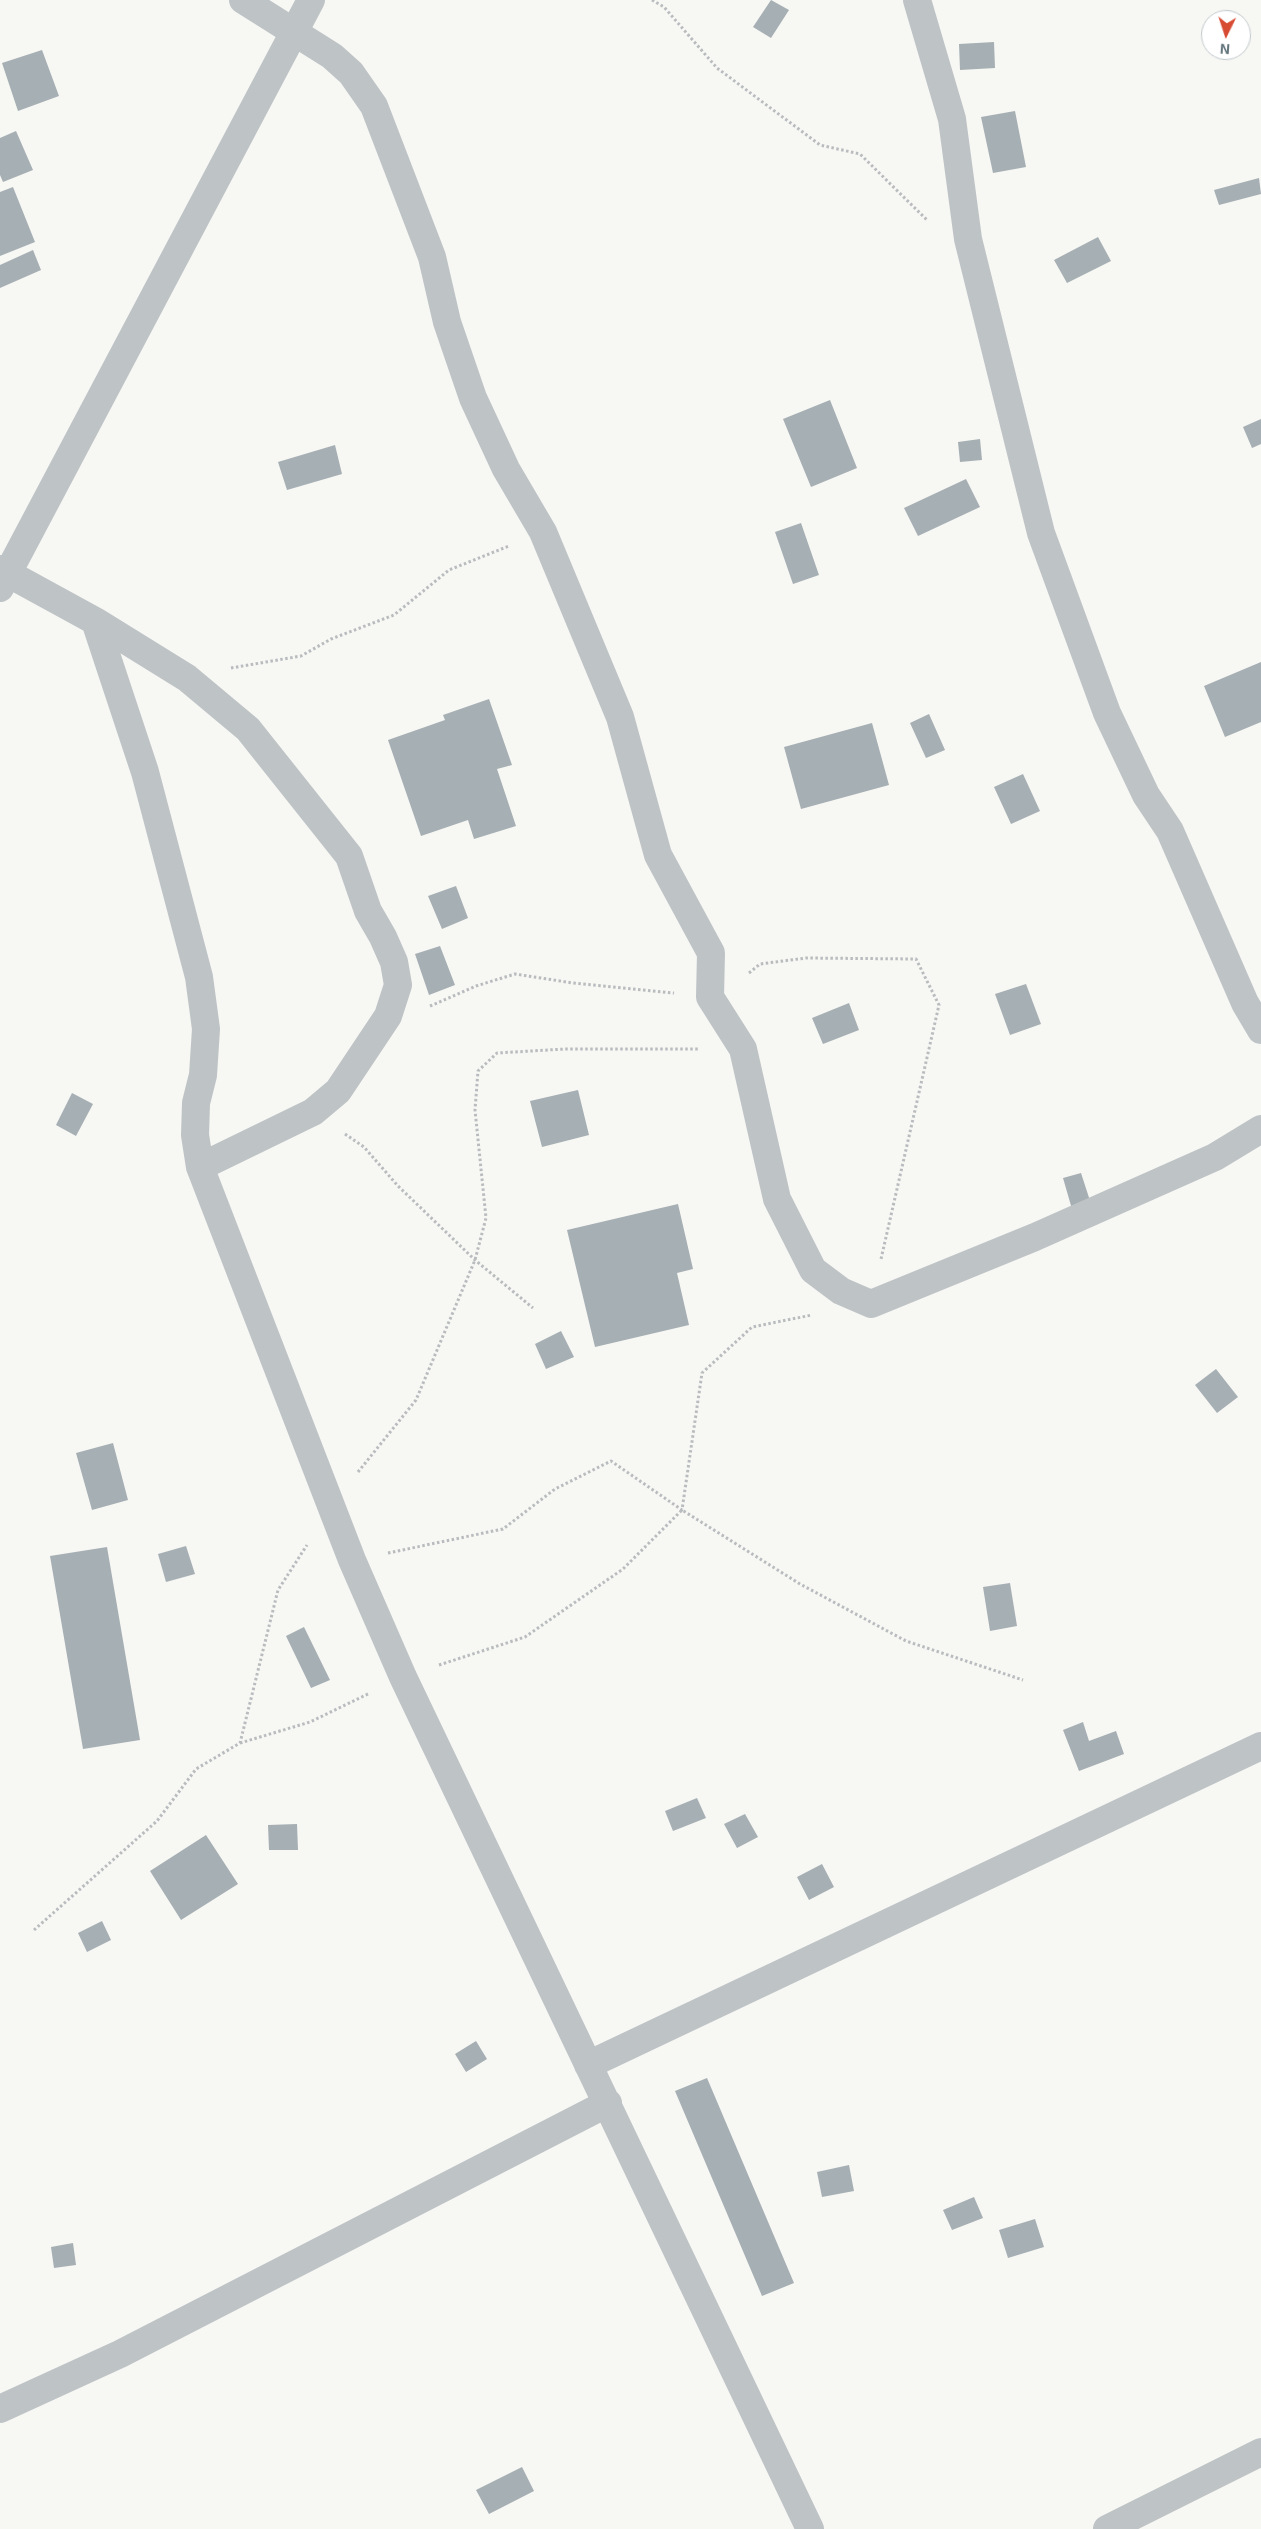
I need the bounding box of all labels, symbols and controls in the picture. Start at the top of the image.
north arrow [1201,10,1251,60]
text: N [1219,41,1231,58]

